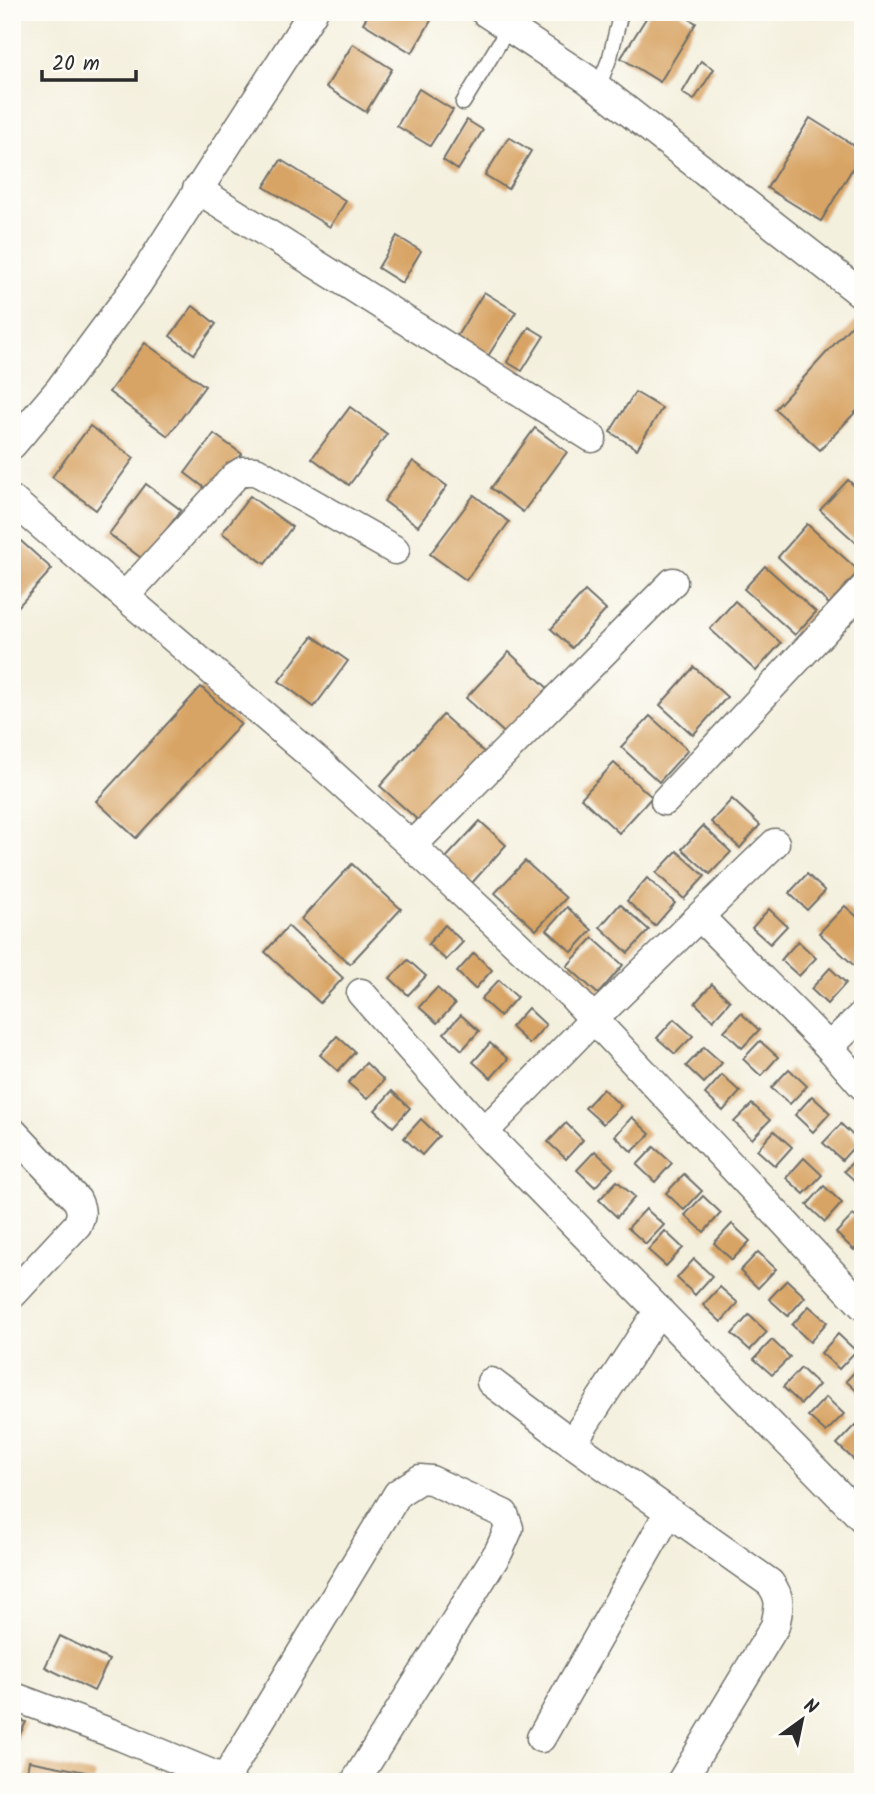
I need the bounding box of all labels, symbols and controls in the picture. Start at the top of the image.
scale bar [42,38,136,82]
text: 20 m [52,48,100,81]
north arrow [766,1686,836,1756]
text: N [797,1692,823,1723]

